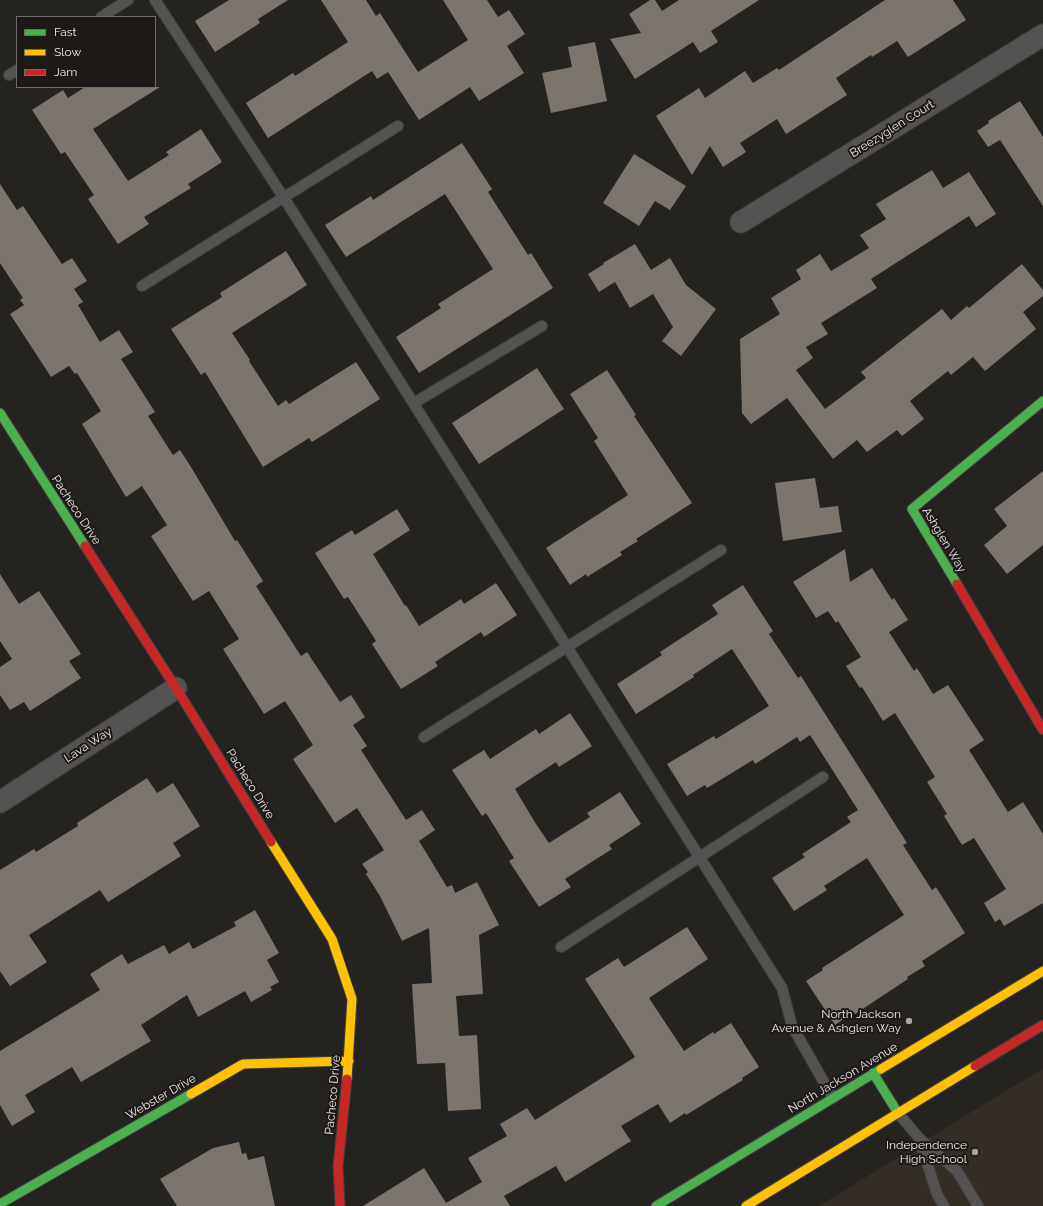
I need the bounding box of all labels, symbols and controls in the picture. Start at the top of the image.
legend [16,16,156,88]
text: Fast [54,25,77,39]
text: Slow [54,45,81,59]
text: Jam [54,65,77,79]
street label: Breezyglen Court [847,97,937,161]
street label: Pacheco Drive [48,473,104,547]
street label: Ashglen Way [919,505,969,575]
street label: Lava Way [61,724,115,766]
street label: Pacheco Drive [223,746,277,822]
place label: North Jackson Avenue & Ashglen Way [771,1007,901,1035]
marker: North Jackson Avenue & Ashglen Way [904,1016,914,1026]
street label: North Jackson Avenue [786,1040,900,1116]
street label: Pacheco Drive [322,1055,344,1135]
street label: Webster Drive [123,1071,199,1123]
place label: Independence High School [886,1138,967,1166]
marker: Independence High School [970,1147,980,1157]

